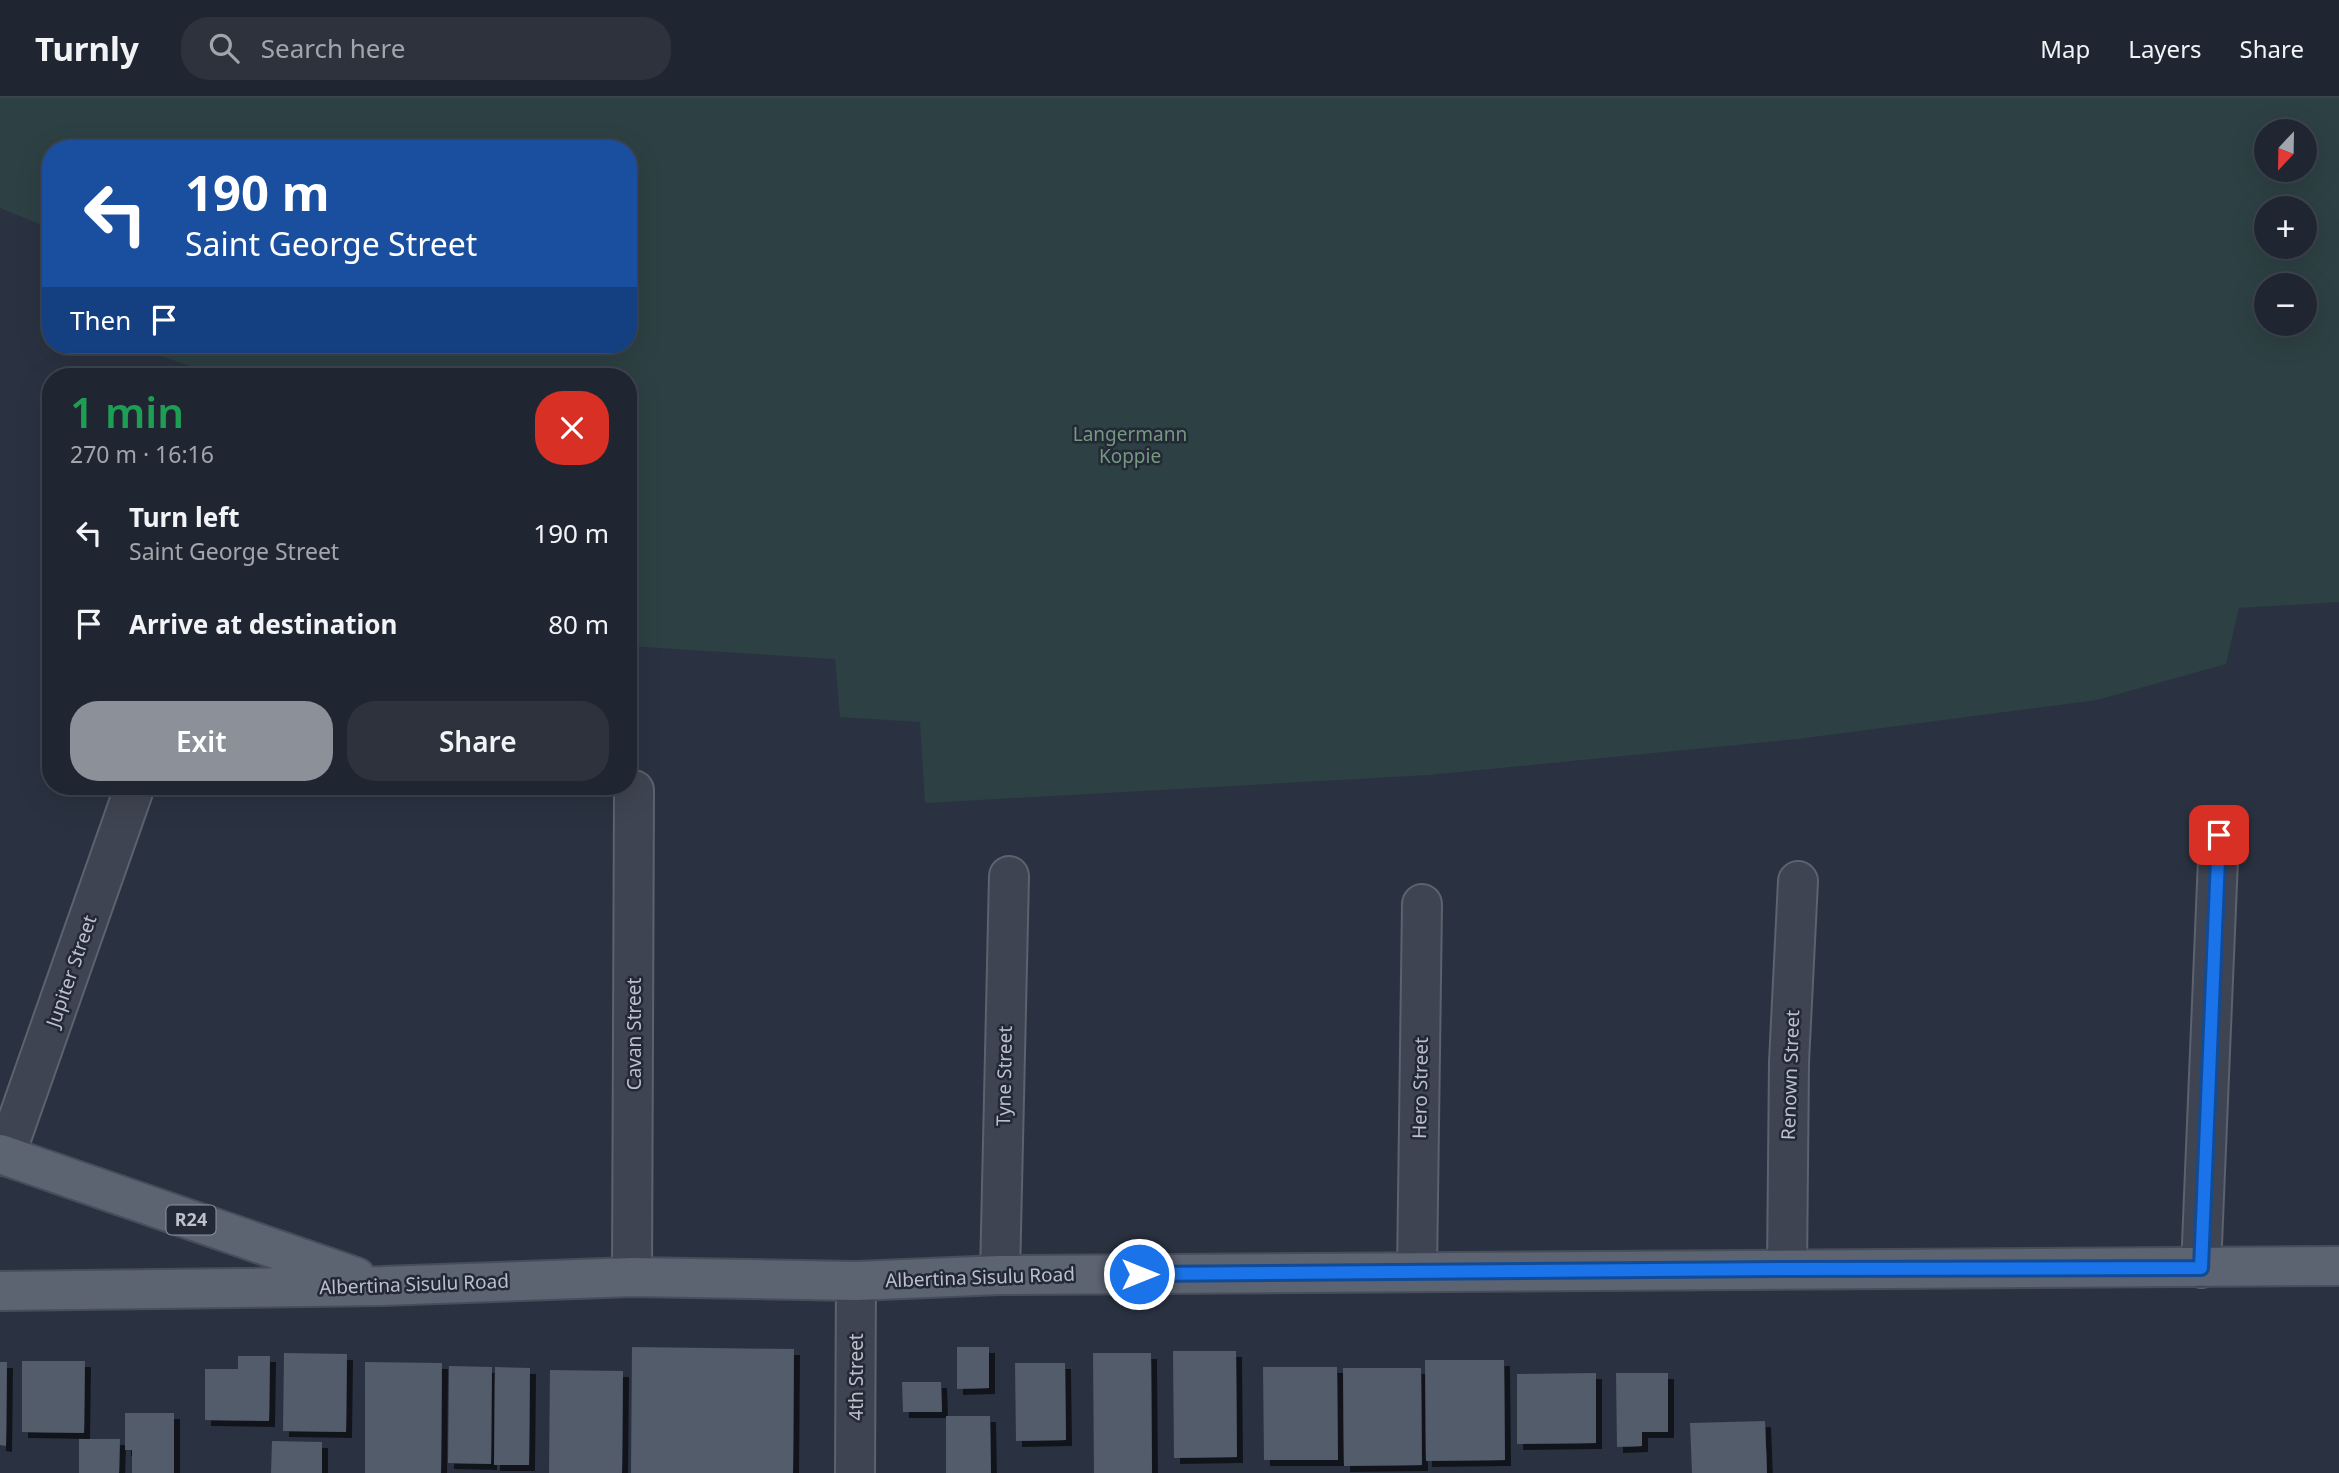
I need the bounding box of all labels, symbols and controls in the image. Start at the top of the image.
search box [181,17,671,80]
text: Turnly [35,26,139,71]
icon: search [205,29,243,67]
text: Search here [261,30,405,66]
text: Map [2040,32,2090,65]
text: Layers [2128,32,2202,65]
text: Share [2240,32,2304,65]
north arrow [2254,119,2317,182]
map controls [2254,119,2317,336]
text: 190 m [185,159,330,225]
icon: left [70,168,161,259]
button: + [2254,196,2317,259]
text: Saint George Street [185,222,477,265]
button: − [2254,273,2317,336]
icon: arrive [145,301,183,339]
text: Then [70,302,131,338]
text: 1 min [70,383,184,440]
button: close [535,391,609,465]
park label: Langermann Koppie [1073,421,1187,469]
text: 270 m · 16:16 [70,438,214,470]
text: Turn left [129,499,240,535]
icon: left [70,514,108,552]
text: 190 m [533,515,609,551]
text: Saint George Street [129,535,339,567]
icon: arrive [70,605,108,643]
text: Arrive at destination [129,606,398,642]
text: 80 m [548,606,609,642]
button: Exit [70,701,333,781]
button: Share [347,701,609,781]
pin [2189,805,2249,865]
icon: arrive [2200,816,2238,854]
street label: Jupiter Street [39,911,102,1032]
street label: Cavan Street [621,978,647,1090]
street label: Renown Street [1775,1009,1805,1140]
street label: Tyne Street [990,1025,1018,1126]
street label: Hero Street [1406,1037,1434,1139]
road number: R24 [166,1205,216,1234]
position arrow [1102,1237,1176,1311]
street label: Albertina Sisulu Road [885,1261,1075,1293]
street label: Albertina Sisulu Road [319,1268,509,1300]
street label: 4th Street [843,1333,869,1421]

